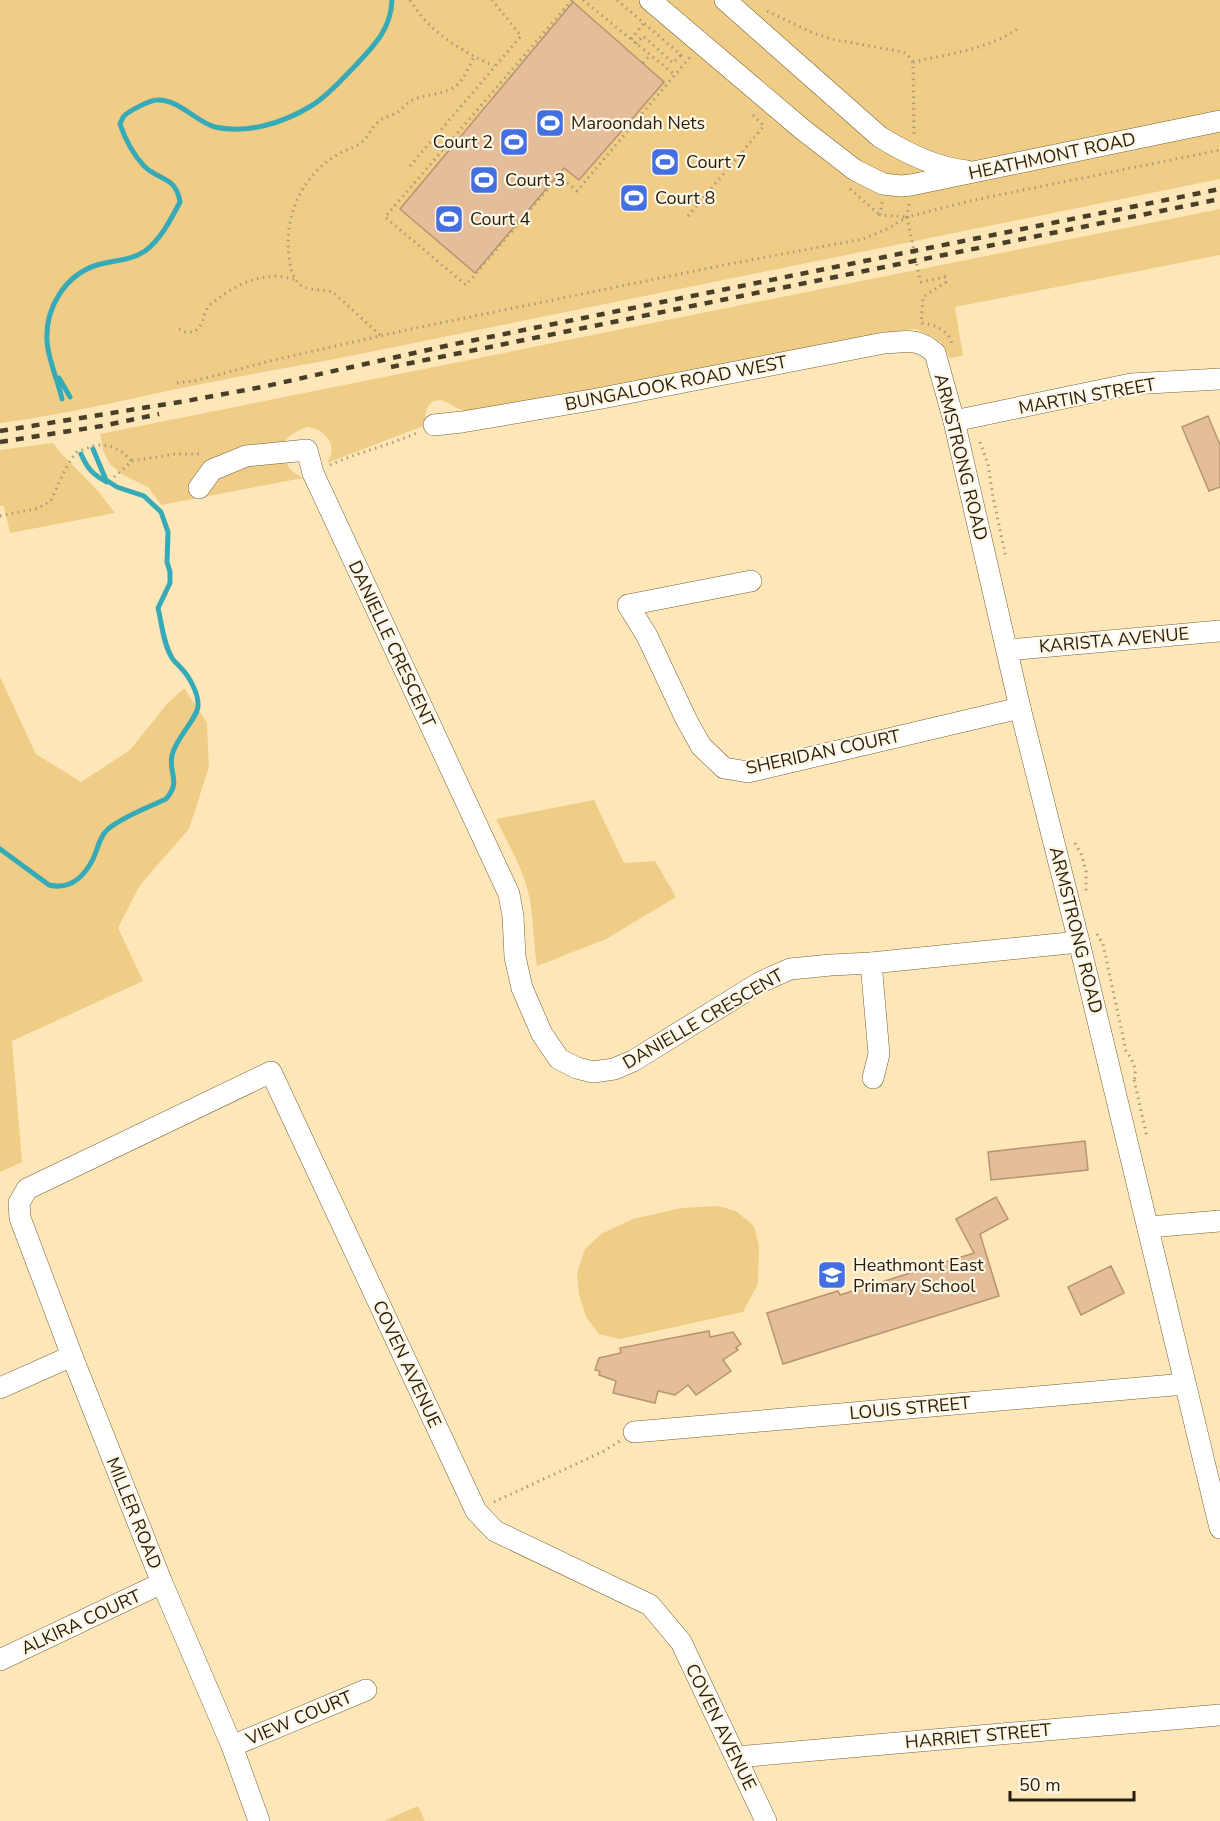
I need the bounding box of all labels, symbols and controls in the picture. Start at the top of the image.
sports icon: Maroondah Nets [534,107,566,139]
place label: Maroondah Nets [571,111,705,135]
sports icon: Court 2 [498,126,530,158]
street label: HEATHMONT ROAD [966,127,1138,185]
place label: Court 2 [433,130,493,154]
sports icon: Court 7 [649,146,681,178]
place label: Court 7 [686,150,746,174]
sports icon: Court 3 [468,164,500,196]
place label: Court 3 [505,168,565,192]
sports icon: Court 8 [618,182,650,214]
place label: Court 8 [655,186,715,210]
sports icon: Court 4 [433,203,465,235]
place label: Court 4 [470,207,530,231]
street label: BUNGALOOK ROAD WEST [563,350,789,416]
street label: ARMSTRONG ROAD [929,371,993,543]
street label: MARTIN STREET [1017,372,1158,420]
street label: DANIELLE CRESCENT [343,557,441,732]
street label: KARISTA AVENUE [1038,621,1190,659]
street label: SHERIDAN COURT [744,724,903,780]
street label: ARMSTRONG ROAD [1044,844,1108,1016]
street label: DANIELLE CRESCENT [618,963,788,1075]
place label: Heathmont East Primary School [853,1253,984,1298]
school or university icon: Heathmont East Primary School [816,1259,848,1291]
street label: COVEN AVENUE [367,1296,447,1432]
street label: LOUIS STREET [848,1391,972,1425]
street label: MILLER ROAD [101,1453,167,1573]
street label: ALKIRA COURT [17,1584,145,1660]
street label: COVEN AVENUE [680,1660,762,1794]
street label: VIEW COURT [241,1685,356,1752]
street label: HARRIET STREET [904,1718,1052,1754]
scale bar [1010,1764,1134,1802]
text: 50 m [1019,1773,1061,1797]

